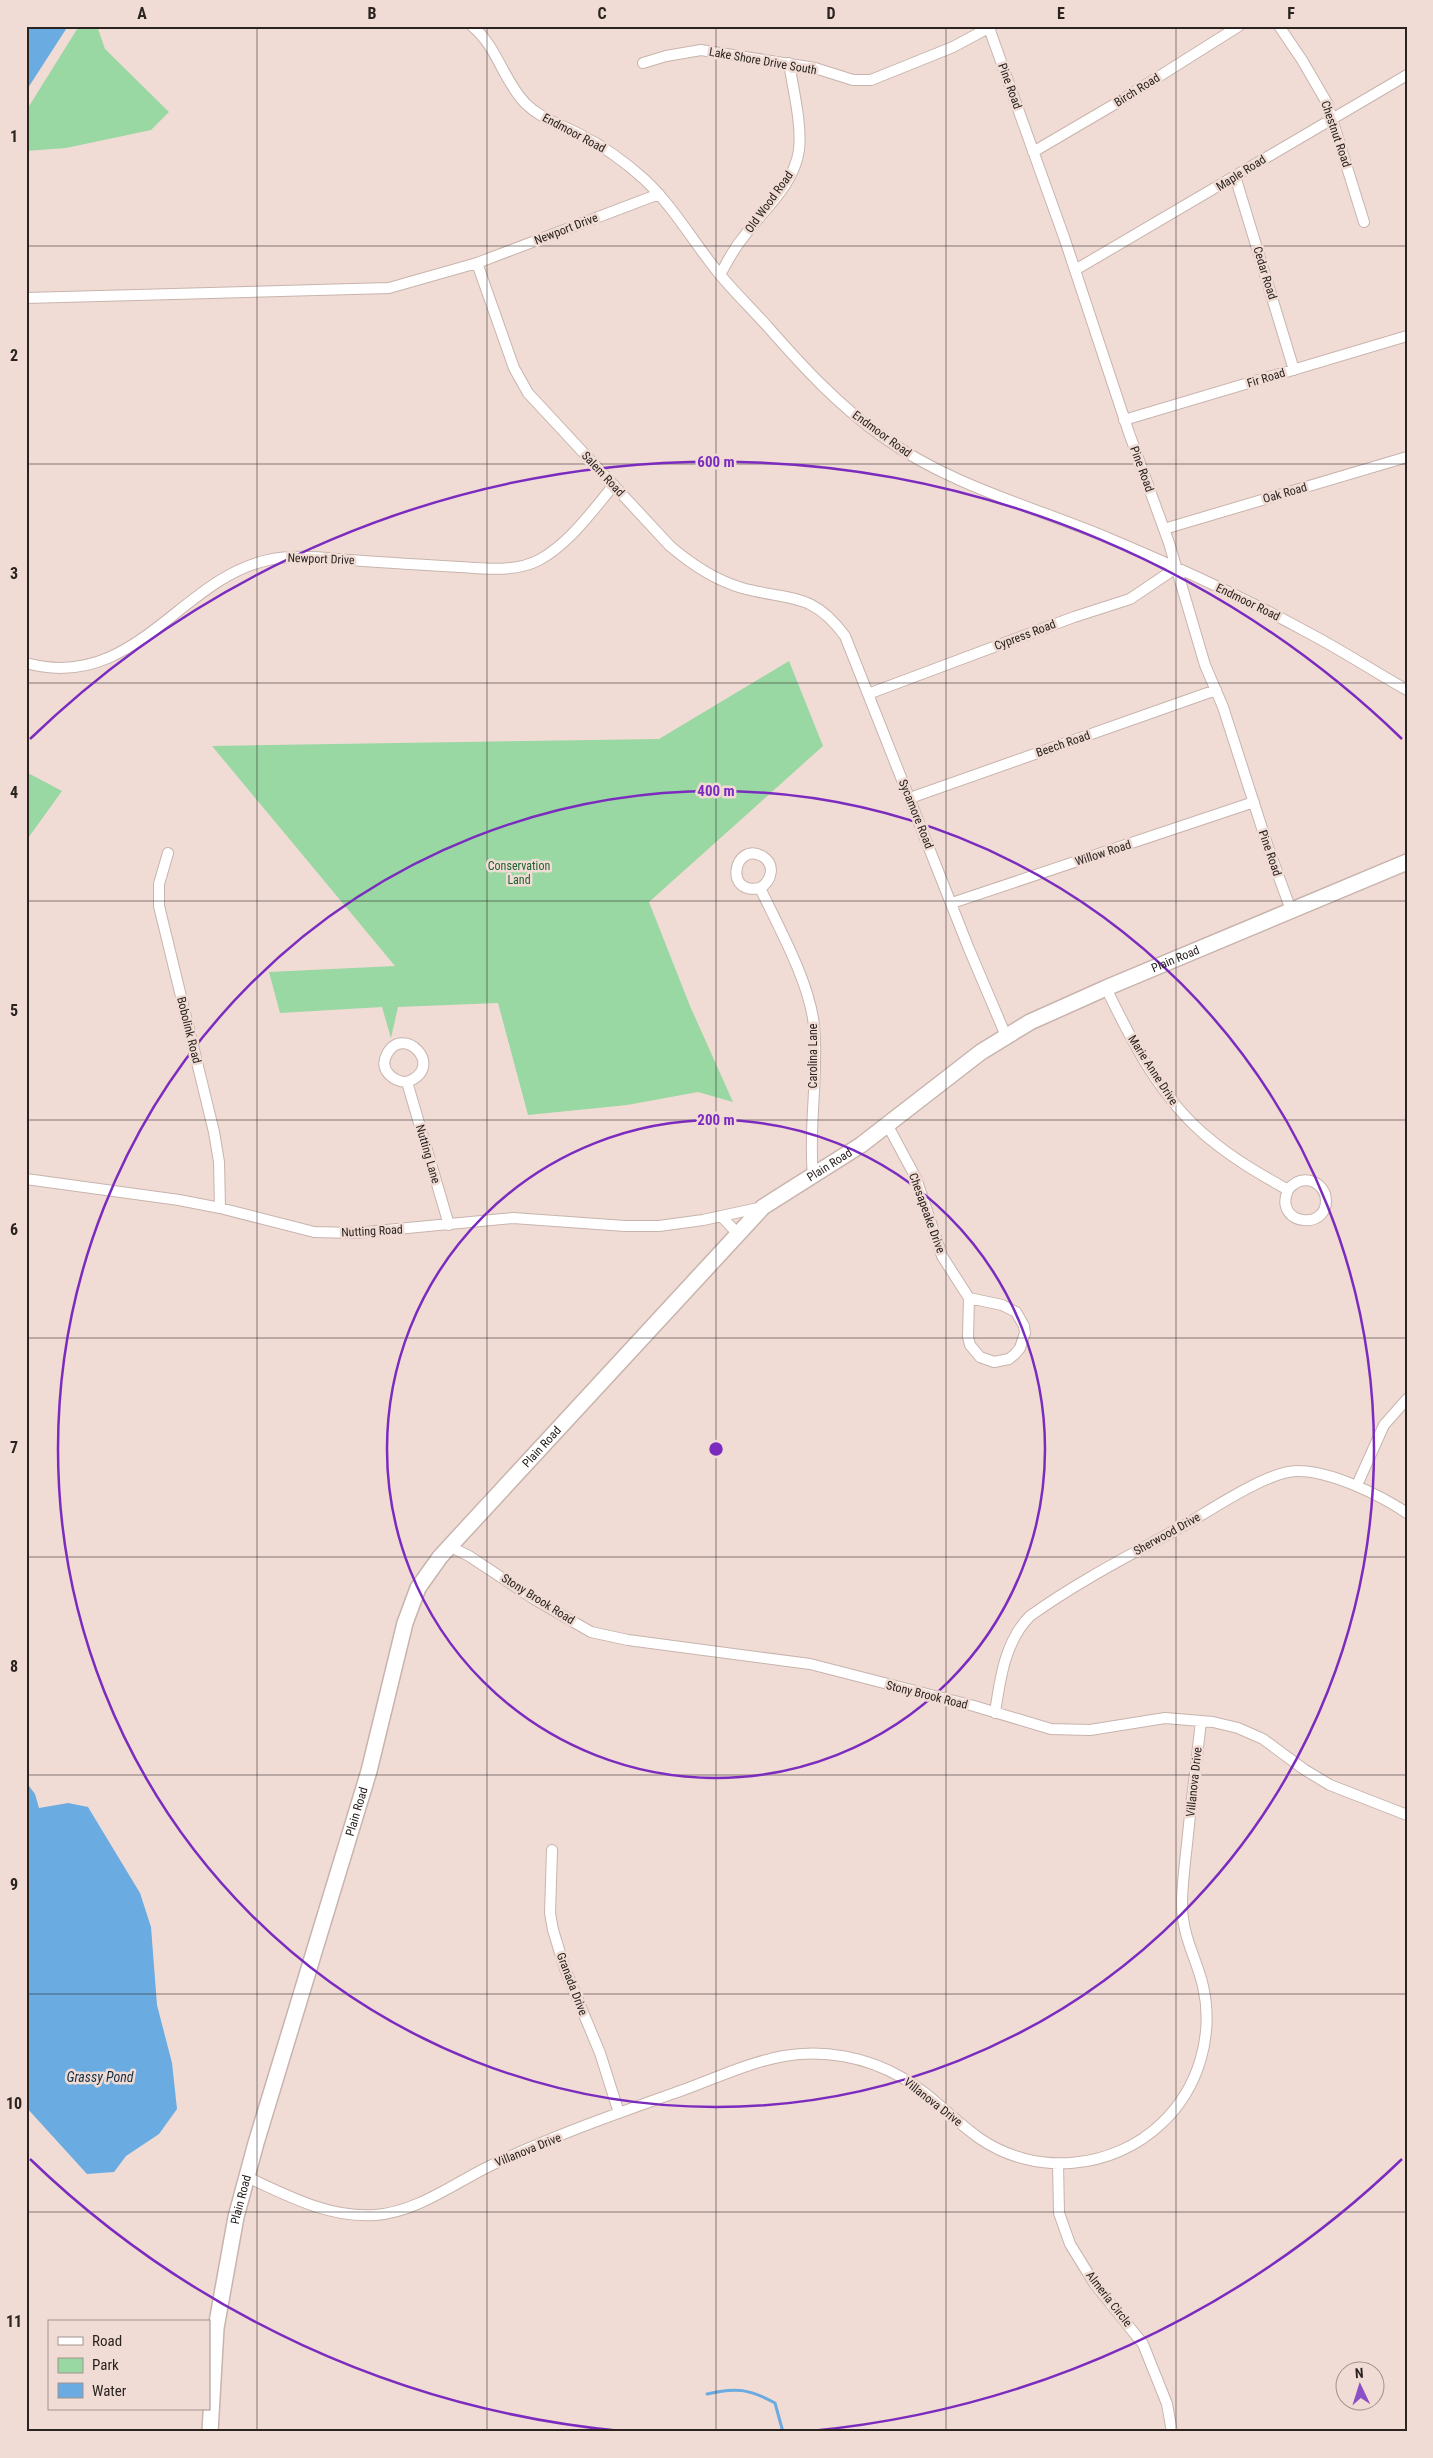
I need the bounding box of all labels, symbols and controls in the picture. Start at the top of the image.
text: A [137,4,147,23]
text: B [368,4,377,23]
text: C [597,4,607,23]
text: D [826,4,836,23]
text: E [1057,4,1065,23]
text: F [1287,4,1295,23]
street label: Lake Shore Drive South [708,45,818,77]
street label: Pine Road [995,61,1025,111]
street label: Birch Road [1112,71,1162,109]
street label: Chestnut Road [1318,99,1354,169]
street label: Endmoor Road [540,111,608,155]
text: 1 [10,127,18,146]
street label: Maple Road [1214,152,1268,194]
street label: Old Wood Road [742,169,796,235]
street label: Newport Drive [532,210,600,248]
street label: Cedar Road [1250,245,1280,301]
text: 2 [10,346,18,365]
street label: Fir Road [1245,366,1287,390]
street label: Endmoor Road [850,408,914,460]
street label: Pine Road [1127,444,1157,494]
street label: Salem Road [579,449,627,499]
text: 600 m [697,453,735,471]
street label: Oak Road [1261,480,1309,506]
street label: Newport Drive [287,551,355,567]
text: 3 [10,564,18,583]
street label: Endmoor Road [1214,581,1282,624]
street label: Cypress Road [992,617,1058,653]
street label: Beech Road [1034,728,1092,760]
street label: Sycamore Road [896,777,936,851]
text: 400 m [697,782,735,800]
text: 4 [10,783,18,802]
street label: Pine Road [1256,828,1284,878]
street label: Willow Road [1073,837,1133,869]
park label: Conservation Land [488,859,550,887]
street label: Plain Road [1149,943,1201,975]
street label: Bobolink Road [174,995,204,1065]
text: 5 [10,1001,18,1020]
street label: Carolina Lane [806,1023,820,1088]
street label: Marie Anne Drive [1125,1032,1181,1108]
text: 200 m [697,1111,735,1129]
street label: Nutting Lane [413,1123,443,1185]
street label: Plain Road [804,1145,855,1184]
street label: Chesapeake Drive [906,1171,948,1255]
text: 6 [10,1220,18,1239]
street label: Nutting Road [341,1222,403,1240]
street label: Plain Road [519,1423,564,1470]
text: 7 [10,1438,18,1457]
centre of rings [707,1440,725,1458]
street label: Sherwood Drive [1131,1510,1203,1558]
street label: Stony Brook Road [499,1571,577,1627]
text: 8 [10,1657,18,1676]
street label: Stony Brook Road [885,1678,969,1712]
street label: Villanova Drive [1183,1746,1205,1818]
street label: Plain Road [343,1785,371,1838]
text: 9 [10,1875,18,1894]
street label: Granada Drive [554,1951,591,2018]
water label: Grassy Pond [66,2069,134,2085]
street label: Villanova Drive [901,2075,965,2129]
text: 10 [6,2094,22,2113]
street label: Villanova Drive [493,2130,563,2170]
street label: Plain Road [228,2173,254,2225]
street label: Almeria Circle [1083,2269,1135,2330]
text: 11 [6,2312,22,2331]
legend [48,2320,210,2410]
text: Road [92,2332,122,2350]
text: Park [92,2356,119,2374]
north arrow [1336,2360,1386,2410]
text: N [1354,2365,1364,2381]
text: Water [92,2382,127,2400]

